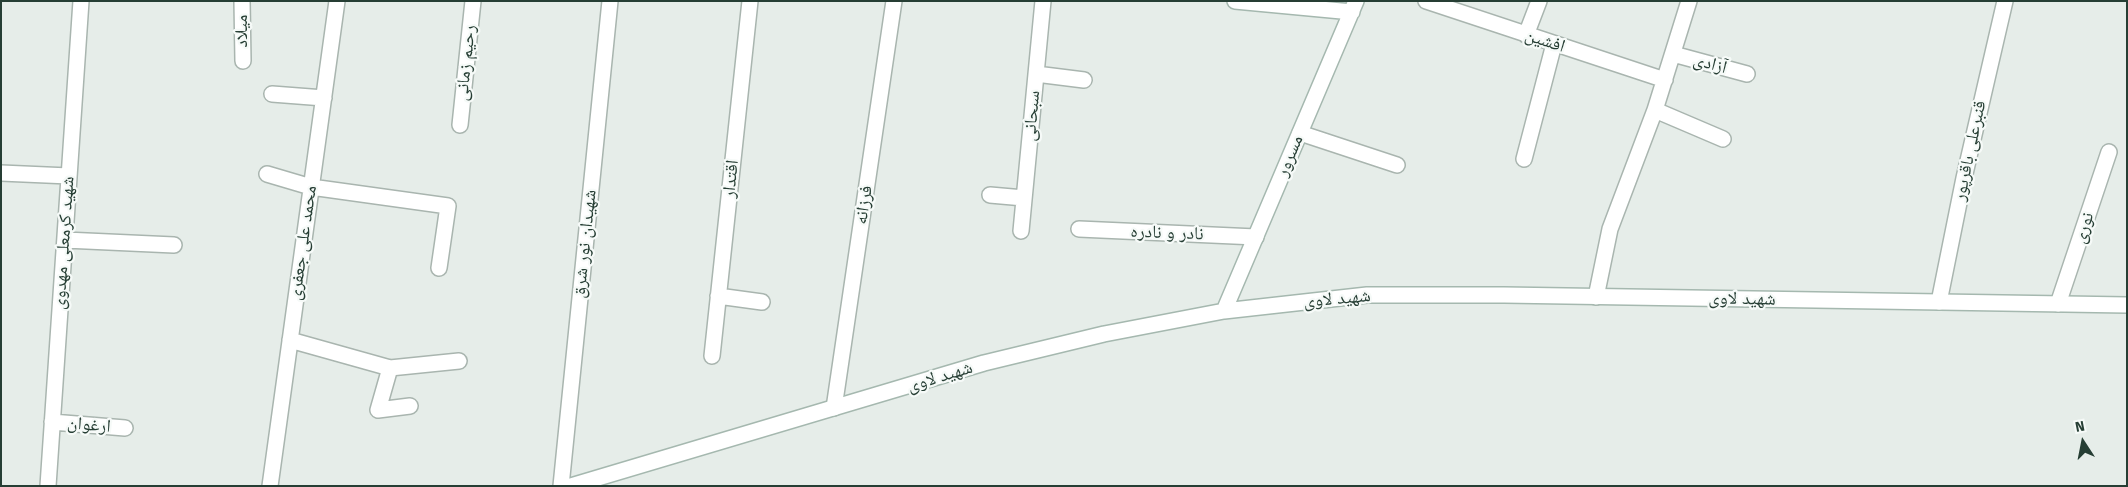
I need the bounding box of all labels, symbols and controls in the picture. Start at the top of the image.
street label: میلاد [231,14,253,48]
street label: رحیم زمانی [451,24,481,102]
street label: افشین [1522,24,1568,58]
street label: آزادی [1691,49,1729,79]
street label: سبحانی [1019,90,1045,142]
street label: قنبرعلی باقرپور [1949,99,1991,203]
street label: مسرور [1272,132,1308,180]
street label: اقتدار [718,159,744,199]
street label: شهید کرمعلی مهدوی [49,176,79,310]
street label: محمد علی جعفری [284,184,322,302]
street label: فرزانه [850,184,878,226]
street label: شهیدان نور شرق [569,189,601,299]
street label: نوری [2069,210,2099,246]
street label: نادر و نادره [1130,221,1204,245]
street label: شهید لاوی [1303,285,1371,313]
street label: شهید لاوی [1708,288,1776,310]
street label: شهید لاوی [905,357,975,397]
street label: ارغوان [66,412,112,438]
north arrow [2058,417,2108,467]
text: N [2074,418,2086,436]

